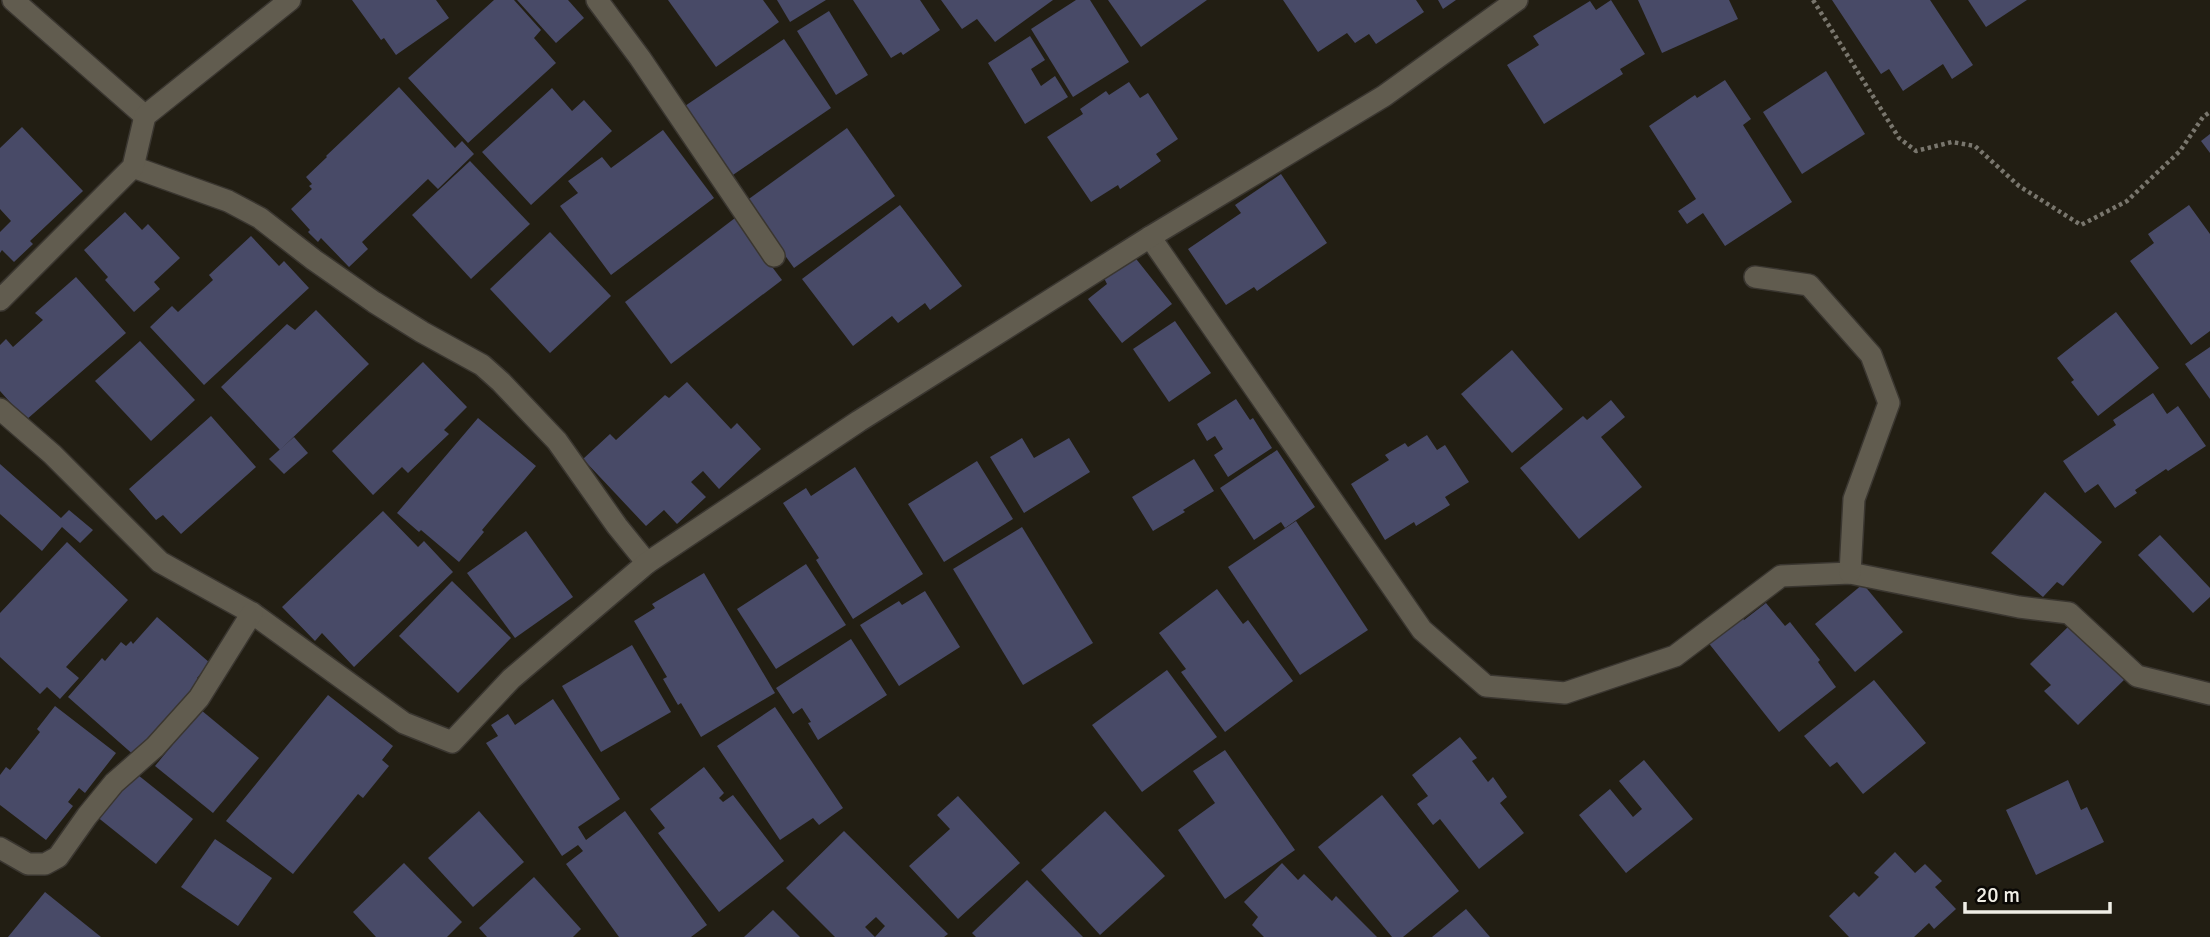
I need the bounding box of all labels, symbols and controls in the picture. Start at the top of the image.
scale bar [1965,870,2110,914]
text: 20 m [1976,882,2020,908]

